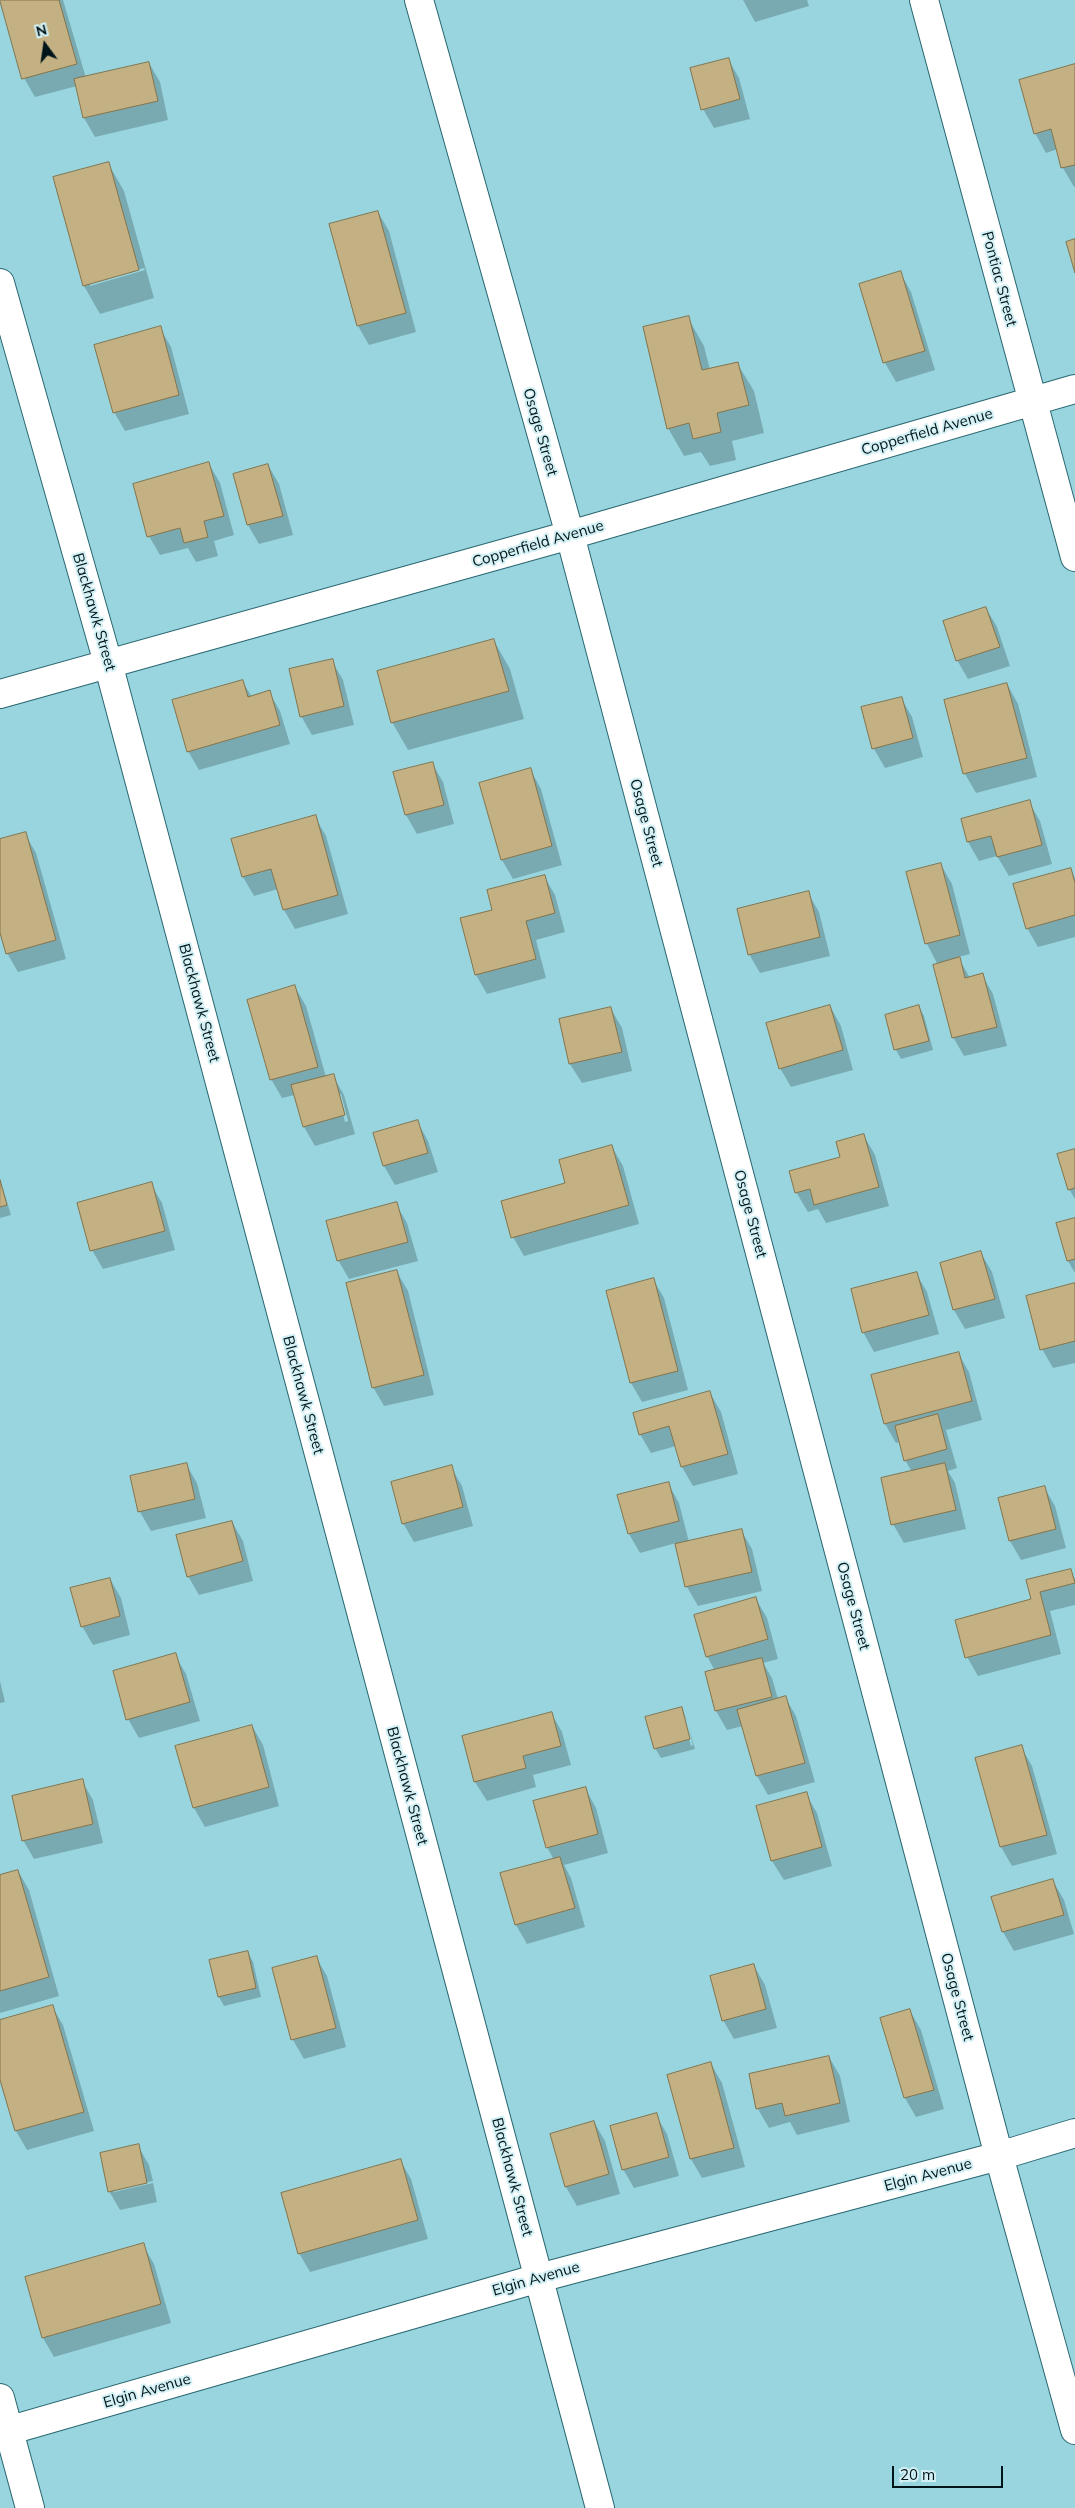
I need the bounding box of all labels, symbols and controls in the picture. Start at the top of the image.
north arrow [20,20,70,70]
text: N [34,20,49,40]
street label: Pontiac Street [978,230,1020,328]
street label: Osage Street [519,386,561,478]
street label: Copperfield Avenue [859,405,995,459]
street label: Copperfield Avenue [470,517,606,571]
street label: Blackhawk Street [69,551,119,673]
street label: Osage Street [626,777,666,869]
street label: Blackhawk Street [175,942,223,1064]
street label: Osage Street [730,1168,770,1260]
street label: Blackhawk Street [279,1334,327,1456]
street label: Osage Street [833,1560,873,1652]
street label: Blackhawk Street [383,1725,431,1847]
street label: Osage Street [937,1951,977,2043]
street label: Blackhawk Street [488,2116,536,2238]
street label: Elgin Avenue [882,2155,974,2195]
street label: Elgin Avenue [490,2258,582,2300]
street label: Elgin Avenue [101,2370,193,2412]
scale bar [895,2456,1006,2488]
text: 20 m [900,2465,935,2484]

